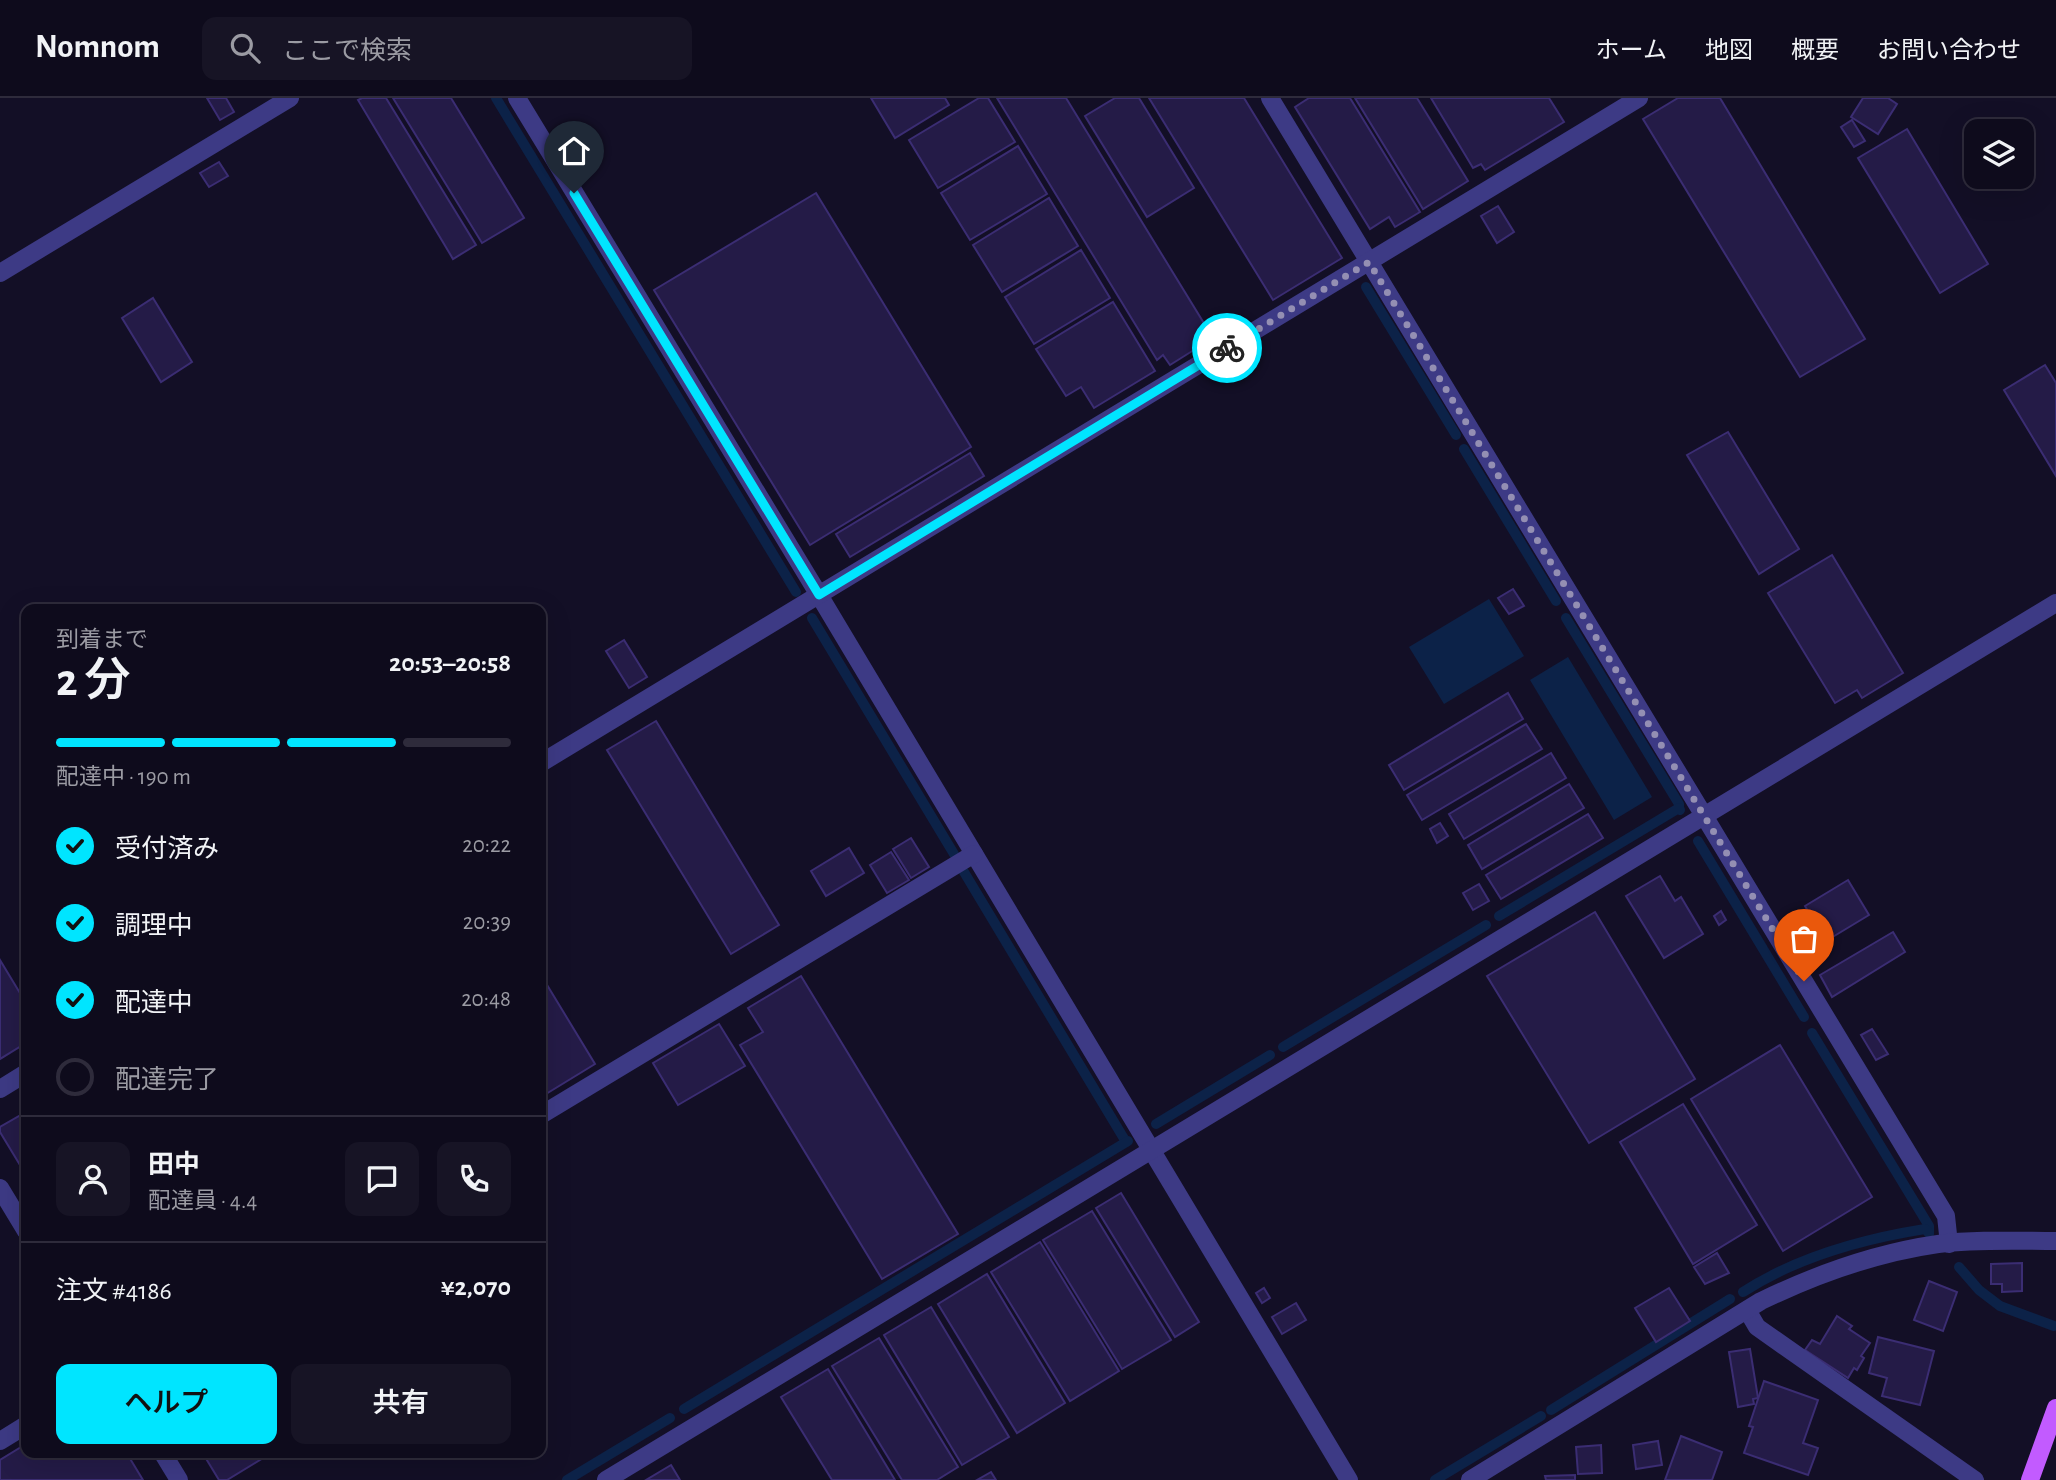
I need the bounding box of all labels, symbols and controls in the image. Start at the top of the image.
search box [202,17,692,80]
icon: search [226,29,264,67]
text: Nomnom [35,31,160,64]
text: ここで検索 [282,38,412,64]
text: ホーム [1596,39,1667,63]
text: 地図 [1705,39,1753,63]
text: 概要 [1791,39,1839,63]
text: お問い合わせ [1877,39,2021,63]
map controls [1964,119,2034,189]
button: layers [1964,119,2034,189]
pin [544,121,604,193]
icon: home [555,132,593,170]
courier [1192,313,1262,383]
icon: bike [1208,329,1246,367]
text: 到着まで [56,629,148,652]
text: 20:53–20:58 [389,650,511,676]
text: 2 分 [56,658,131,704]
text: 配達中 · 190 m [56,766,191,789]
icon: check [56,827,94,865]
text: 20:22 [462,834,511,857]
text: 受付済み [115,836,219,862]
icon: check [56,904,94,942]
pin [1774,909,1834,981]
text: 20:39 [463,911,511,934]
text: 調理中 [115,913,193,939]
icon: bag [1785,920,1823,958]
icon: check [56,981,94,1019]
text: 20:48 [461,988,511,1011]
text: 配達中 [115,990,193,1016]
text: 配達完了 [115,1067,219,1093]
button: person [56,1142,130,1216]
button: chat [345,1142,419,1216]
button: phone [437,1142,511,1216]
text: 田中 [148,1152,200,1178]
text: 配達員 · 4.4 [148,1190,257,1213]
text: ¥2,070 [441,1274,511,1300]
text: 注文 #4186 [56,1278,172,1304]
button: ヘルプ [56,1364,277,1444]
button: 共有 [291,1364,511,1444]

